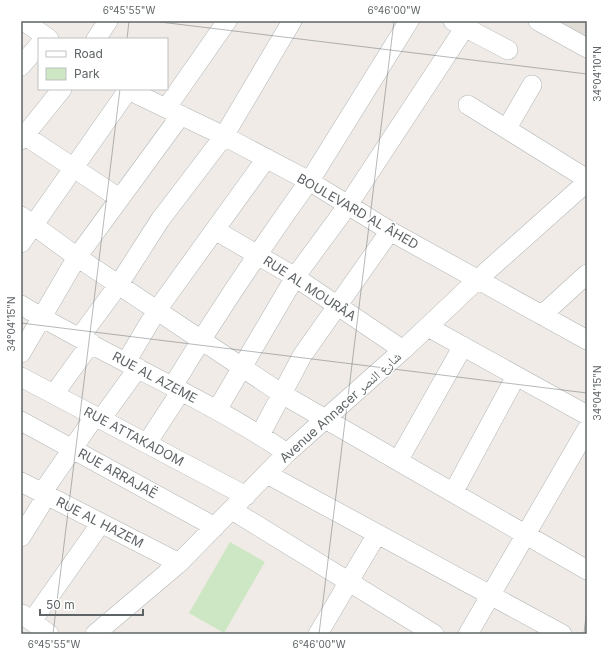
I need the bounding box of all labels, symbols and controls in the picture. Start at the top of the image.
text: 6°45'55"W [103,4,155,16]
text: 6°46'00"W [367,4,421,16]
legend [38,38,168,90]
text: Road [74,46,103,61]
text: 34°04'10"N [591,46,603,102]
text: Park [74,66,100,81]
street label: BOULEVARD AL ÂHED [294,170,422,252]
street label: RUE AL MOURÂA [261,252,359,324]
text: 34°04'15"N [5,296,17,352]
street label: RUE AL AZEME [110,348,200,406]
street label: Avenue Annacer شارع النصر [276,348,405,467]
text: 34°04'15"N [591,365,603,421]
street label: RUE ATTAKADOM [81,403,187,469]
street label: RUE ARRAJAË [76,445,160,501]
street label: RUE AL HAZEM [54,493,146,551]
scale bar [40,591,143,617]
text: 50 m [46,597,75,612]
text: 6°45'55"W [28,638,80,650]
text: 6°46'00"W [292,638,346,650]

